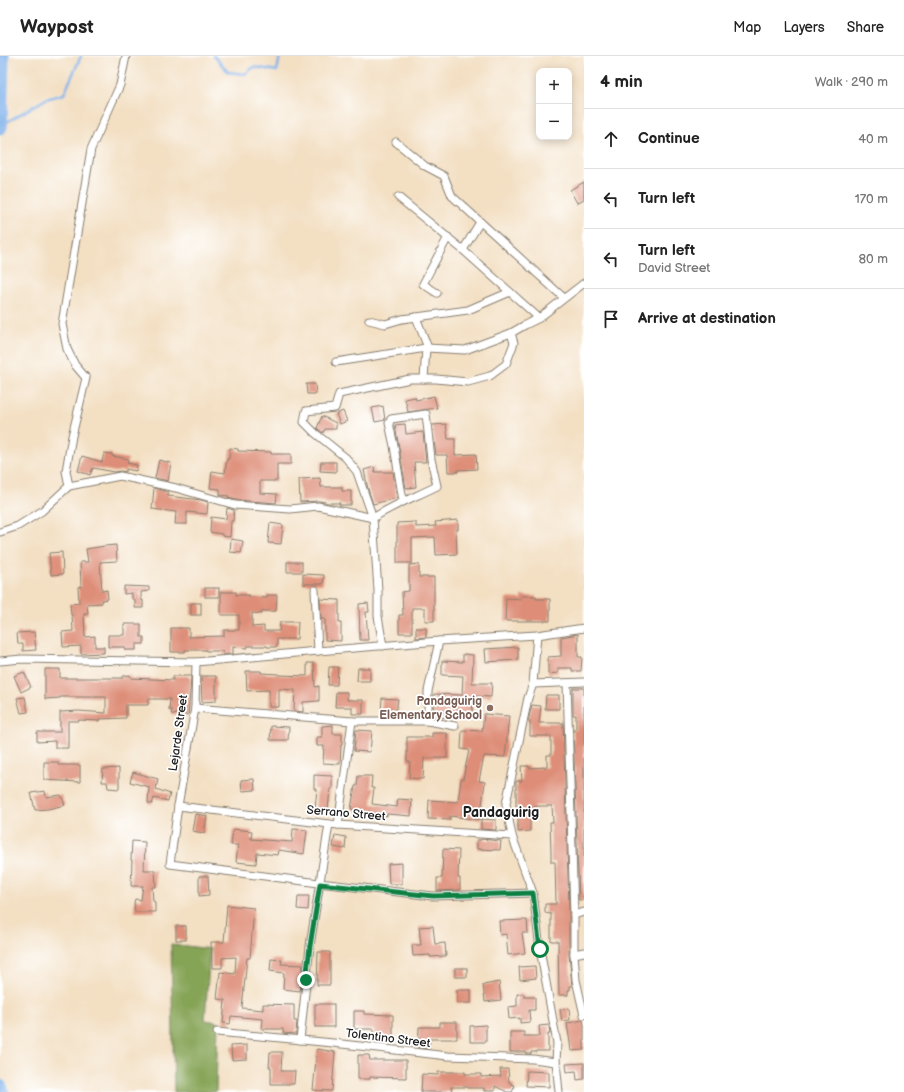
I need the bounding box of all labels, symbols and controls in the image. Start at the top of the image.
text: Waypost [20,16,94,39]
text: Map [733,19,761,36]
text: Layers [783,19,825,36]
text: Share [847,19,884,36]
map controls [536,68,572,140]
button: + [536,68,572,104]
text: 4 min [600,72,643,92]
text: Walk · 290 m [815,74,888,90]
button: − [536,104,572,140]
icon: ahead [600,128,622,150]
text: Continue [638,129,700,148]
text: 40 m [858,131,888,147]
icon: left [600,188,622,210]
text: Turn left [638,189,695,208]
text: 170 m [855,191,888,207]
text: Turn left [638,241,695,260]
icon: left [600,248,622,270]
text: 80 m [859,251,888,267]
text: David Street [638,260,710,276]
icon: arrive [600,308,622,330]
text: Arrive at destination [638,309,776,328]
street label: Lejarde Street [166,693,191,772]
place label: Pandaguirig Elementary School [379,694,482,723]
marker: Pandaguirig Elementary School [485,703,495,713]
street label: Serrano Street [306,803,386,824]
district label: Pandaguirig [463,804,539,821]
route start [531,940,549,958]
route end [297,971,315,989]
street label: Tolentino Street [345,1026,431,1051]

